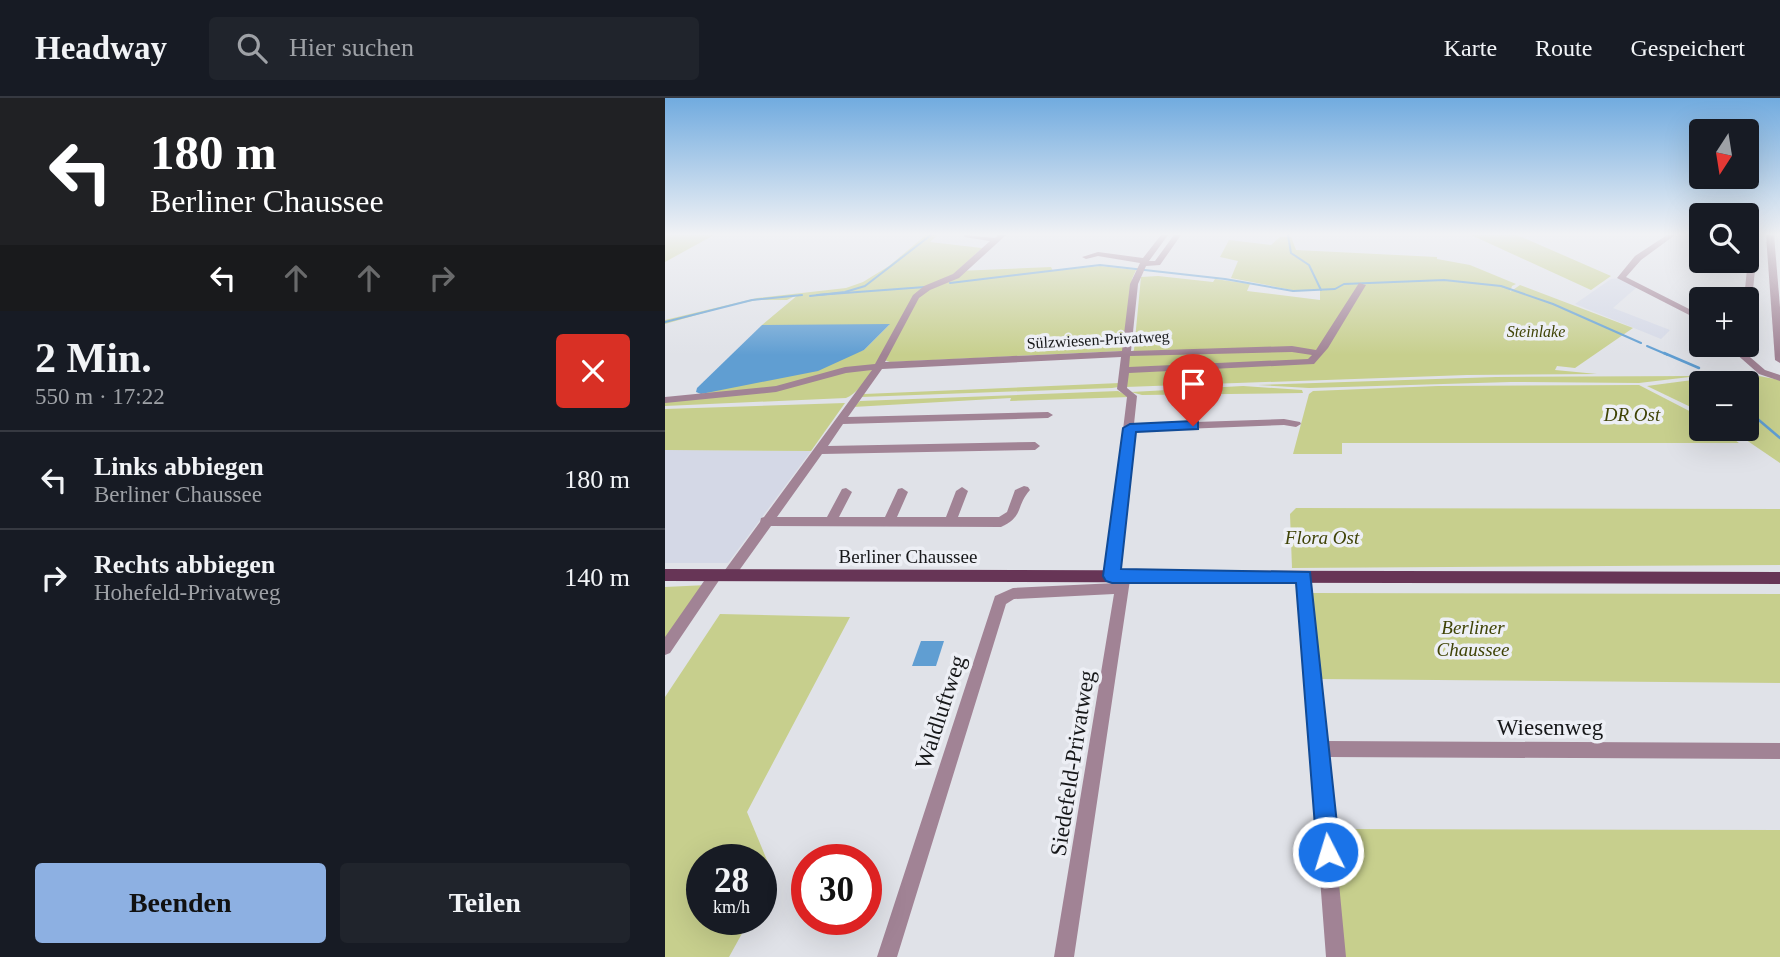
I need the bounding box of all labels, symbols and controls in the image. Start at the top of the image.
search box [209,17,699,80]
icon: search [233,29,271,67]
text: Headway [35,30,167,66]
text: Hier suchen [289,33,414,62]
text: Karte [1444,35,1497,61]
text: Route [1535,35,1592,61]
text: Gespeichert [1630,35,1745,61]
north arrow [1689,119,1759,189]
map controls [1689,119,1759,441]
text: 180 m [150,125,277,180]
icon: left [35,126,126,217]
text: Berliner Chaussee [150,183,384,219]
button: search [1689,203,1759,273]
icon: left [204,259,242,297]
icon: ahead [277,259,315,297]
icon: ahead [350,259,388,297]
icon: right [423,259,461,297]
button: + [1689,287,1759,357]
park label: Steinlake [1507,323,1565,340]
street label: Sülzwiesen-Privatweg [1026,327,1170,353]
button: close [556,334,630,408]
text: 2 Min. [35,335,152,381]
pin [1163,354,1223,426]
icon: arrive [1174,365,1212,403]
button: − [1689,371,1759,441]
text: 550 m · 17:22 [35,384,165,409]
park label: DR Ost [1603,404,1661,425]
text: Links abbiegen [94,452,264,481]
icon: left [35,461,73,499]
text: 180 m [564,465,630,494]
text: Berliner Chaussee [94,482,262,507]
park label: Flora Ost [1284,527,1360,548]
street label: Berliner Chaussee [839,546,977,567]
text: Rechts abbiegen [94,550,275,579]
icon: right [35,559,73,597]
text: 140 m [564,563,630,592]
text: Hohefeld-Privatweg [94,580,281,605]
park label: Berliner Chaussee [1437,617,1509,660]
street label: Waldluftweg [910,652,971,772]
street label: Siedefeld-Privatweg [1045,668,1100,858]
street label: Wiesenweg [1497,715,1604,740]
position arrow [1291,815,1365,889]
speed limit sign: 30 [791,844,882,935]
text: 28 [714,861,749,900]
button: Beenden [35,863,326,943]
button: Teilen [340,863,630,943]
text: km/h [713,897,750,917]

